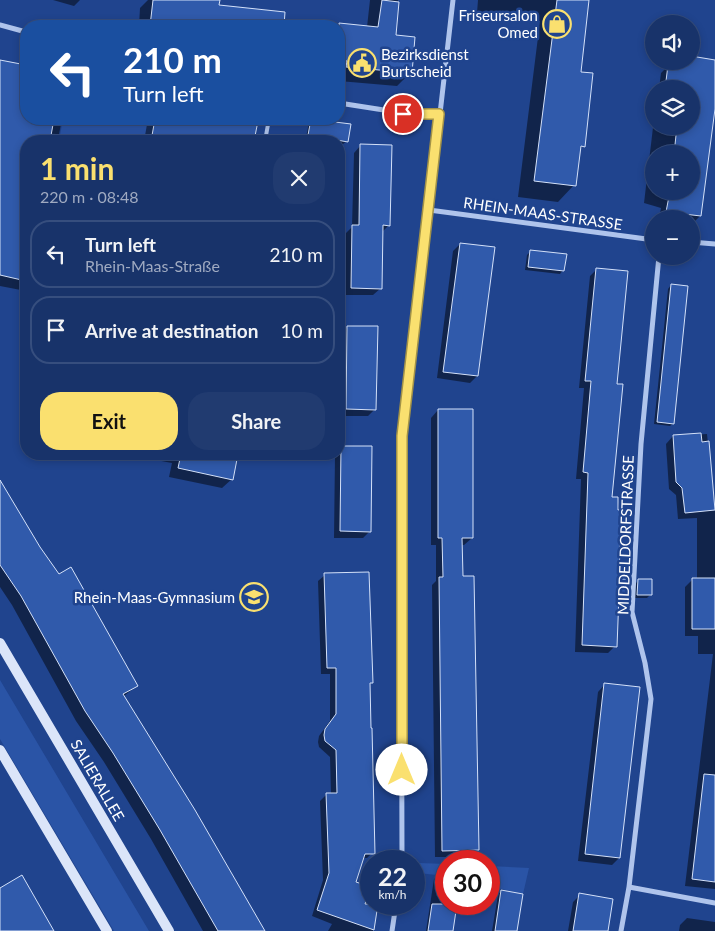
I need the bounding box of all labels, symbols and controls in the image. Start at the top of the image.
place label: Friseursalon Omed [459,6,538,41]
shop icon: Friseursalon Omed [542,9,572,39]
map controls [645,15,700,265]
button: sound [645,15,700,70]
text: 210 m [123,38,222,80]
icon: left [40,40,105,105]
place label: Bezirksdienst Burtscheid [381,45,469,80]
public building icon: Bezirksdienst Burtscheid [347,48,377,78]
text: Turn left [123,80,204,107]
button: layers [645,80,700,135]
pin [382,93,424,135]
icon: arrive [389,100,417,128]
button: + [645,145,700,200]
text: 1 min [40,150,114,186]
button: close [273,152,325,204]
text: 220 m · 08:48 [40,187,139,206]
street label: RHEIN-MAAS-STRASSE [462,193,624,233]
button: − [645,210,700,265]
text: Turn left [85,233,156,256]
icon: left [42,240,70,268]
text: 210 m [269,243,323,266]
text: Rhein-Maas-Straße [85,256,220,275]
icon: arrive [42,316,70,344]
text: Arrive at destination [85,319,258,342]
text: 10 m [280,319,323,342]
button: Exit [40,392,178,450]
button: Share [188,392,325,450]
street label: MIDDELDORFSTRASSE [613,455,637,615]
school or university icon: Rhein-Maas-Gymnasium [239,582,269,612]
place label: Rhein-Maas-Gymnasium [74,588,235,606]
street label: SALIERALLEE [67,736,129,824]
position arrow [375,743,427,795]
speed limit sign: 30 [435,850,500,915]
text: 22 [378,861,407,891]
text: km/h [378,887,407,902]

